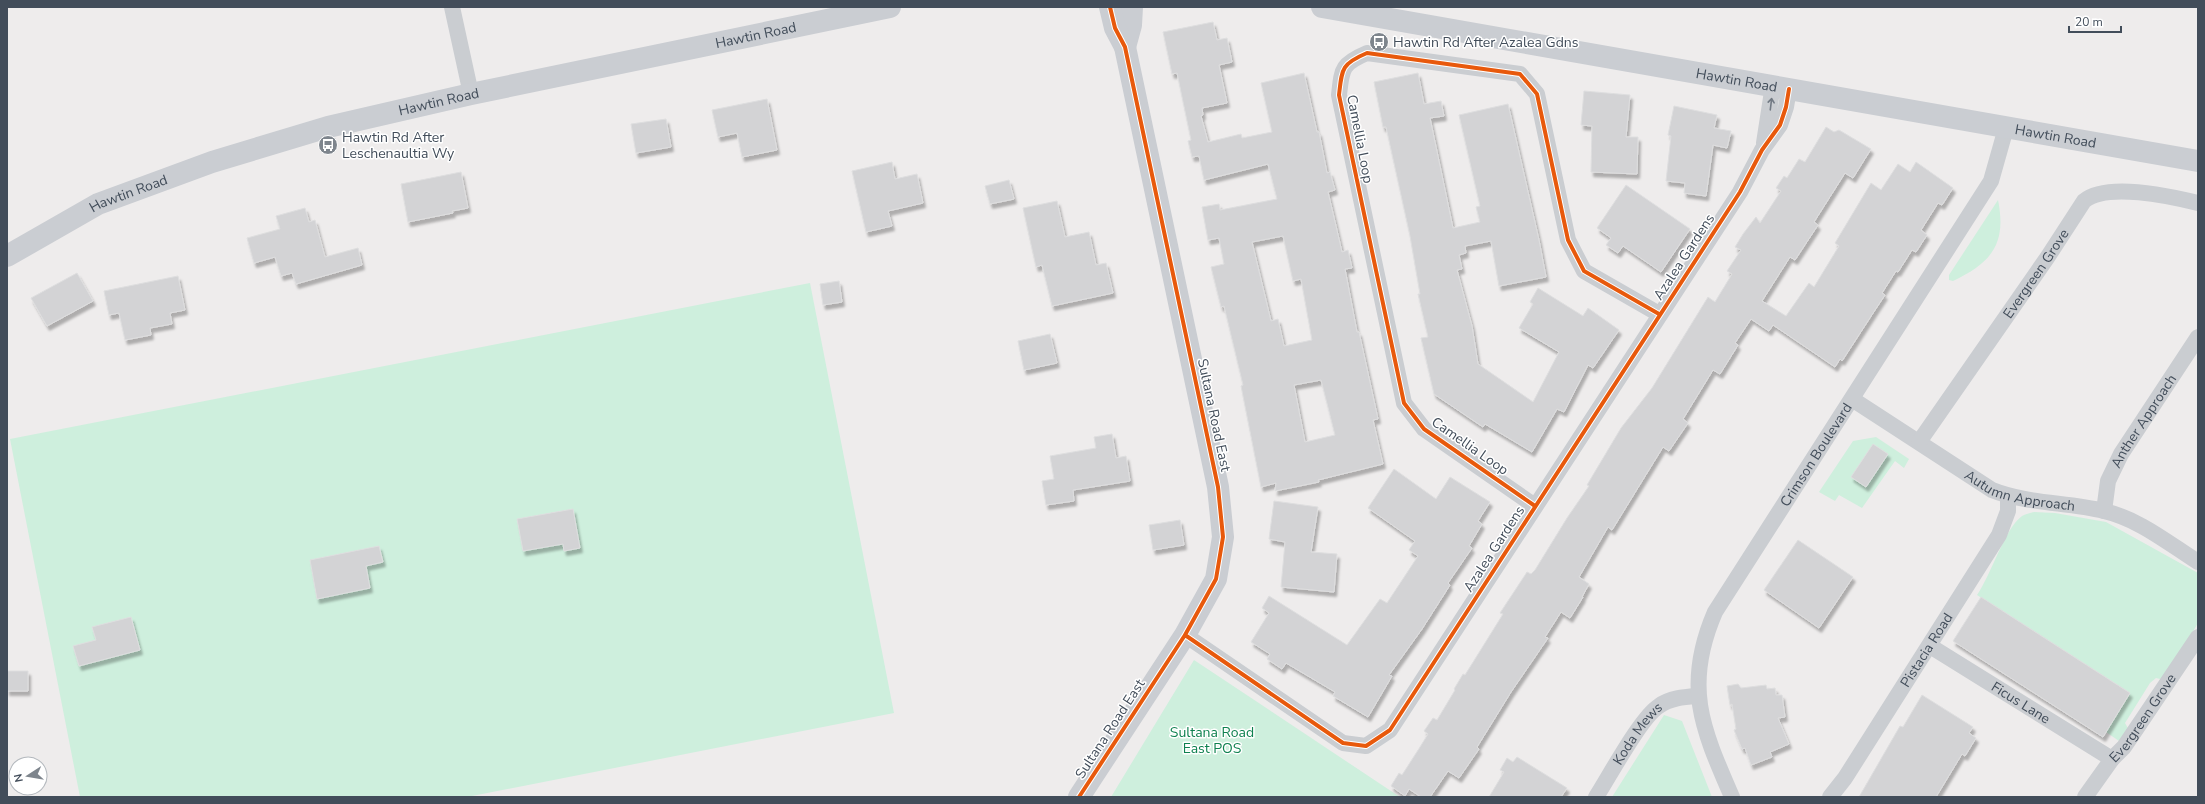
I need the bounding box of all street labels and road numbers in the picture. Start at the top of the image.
street label: Hawtin Road [713,17,798,53]
street label: Hawtin Road [1694,63,1779,96]
street label: Hawtin Road [396,83,481,120]
street label: Camellia Loop [1342,93,1378,185]
street label: Hawtin Road [2014,120,2098,152]
street label: Hawtin Road [86,170,170,217]
street label: Azalea Gardens [1649,210,1719,304]
street label: Evergreen Grove [1998,225,2073,322]
street label: Sultana Road East [1193,357,1235,473]
street label: Anther Approach [2106,370,2181,471]
street label: Crimson Boulevard [1775,399,1856,510]
street label: Camellia Loop [1428,412,1512,480]
street label: Autumn Approach [1961,465,2076,515]
street label: Azalea Gardens [1459,502,1529,596]
street label: Pistacia Road [1896,609,1957,691]
street label: Evergreen Grove [2105,670,2180,766]
street label: Sultana Road East [1071,676,1149,782]
street label: Ficus Lane [1988,677,2054,728]
street label: Koda Mews [1608,697,1666,768]

